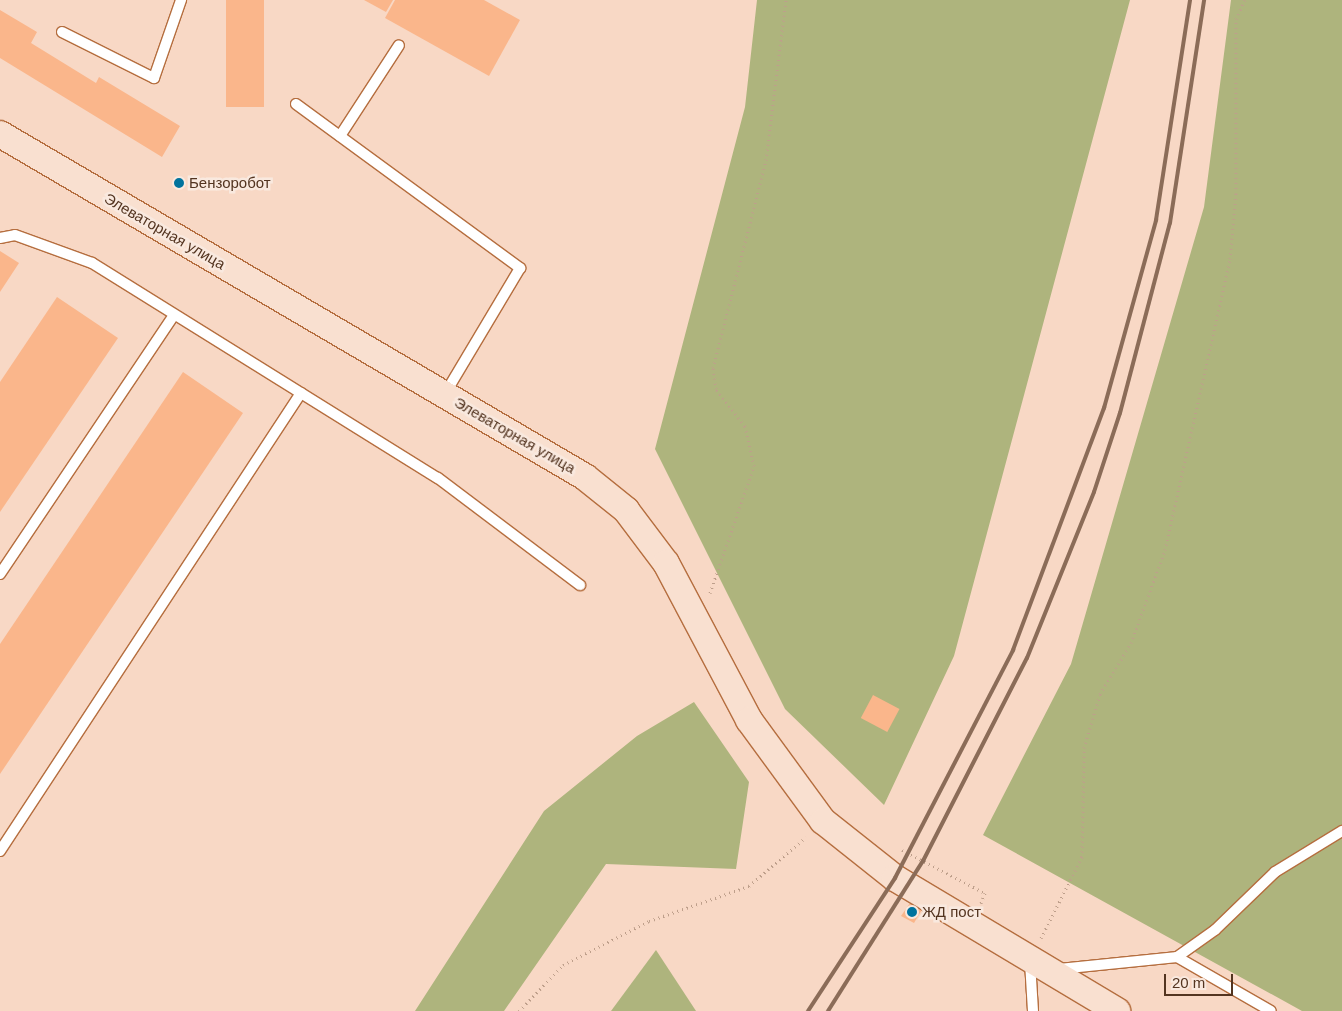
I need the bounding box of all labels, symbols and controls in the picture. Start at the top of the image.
place label: Бензоробот [189,174,271,192]
marker: Бензоробот [173,177,185,189]
street label: Элеваторная улица [101,189,229,273]
street label: Элеваторная улица [451,393,579,477]
place label: ЖД пост [922,903,981,921]
marker: ЖД пост [906,906,918,918]
scale bar [1167,964,1236,996]
text: 20 m [1172,974,1205,991]

